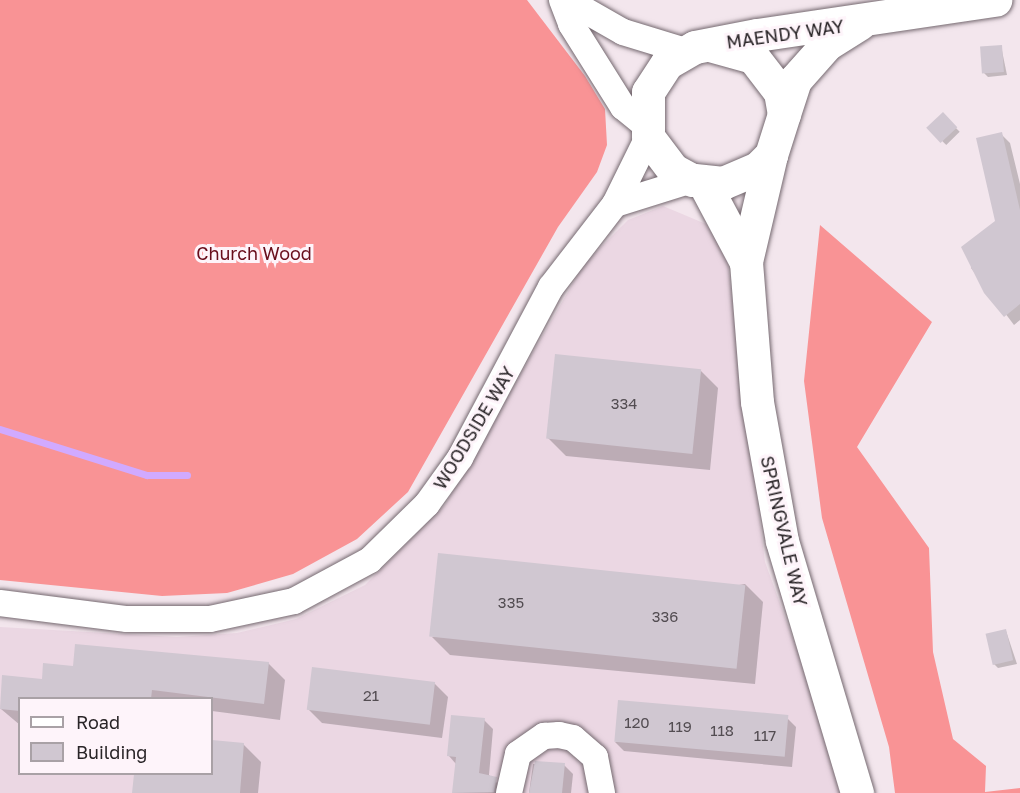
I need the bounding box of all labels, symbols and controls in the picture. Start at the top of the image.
street label: MAENDY WAY [725,15,845,53]
park label: Church Wood [196,242,312,264]
street label: WOODSIDE WAY [429,363,519,493]
house number: 334 [611,395,637,413]
street label: SPRINGVALE WAY [756,454,812,608]
house number: 335 [498,594,524,612]
house number: 336 [652,608,678,626]
house number: 21 [363,687,379,705]
legend [18,697,213,775]
text: Road [76,711,120,733]
house number: 120 [624,714,650,732]
house number: 119 [668,718,692,736]
house number: 118 [710,722,734,740]
house number: 117 [754,727,776,745]
text: Building [76,741,147,763]

